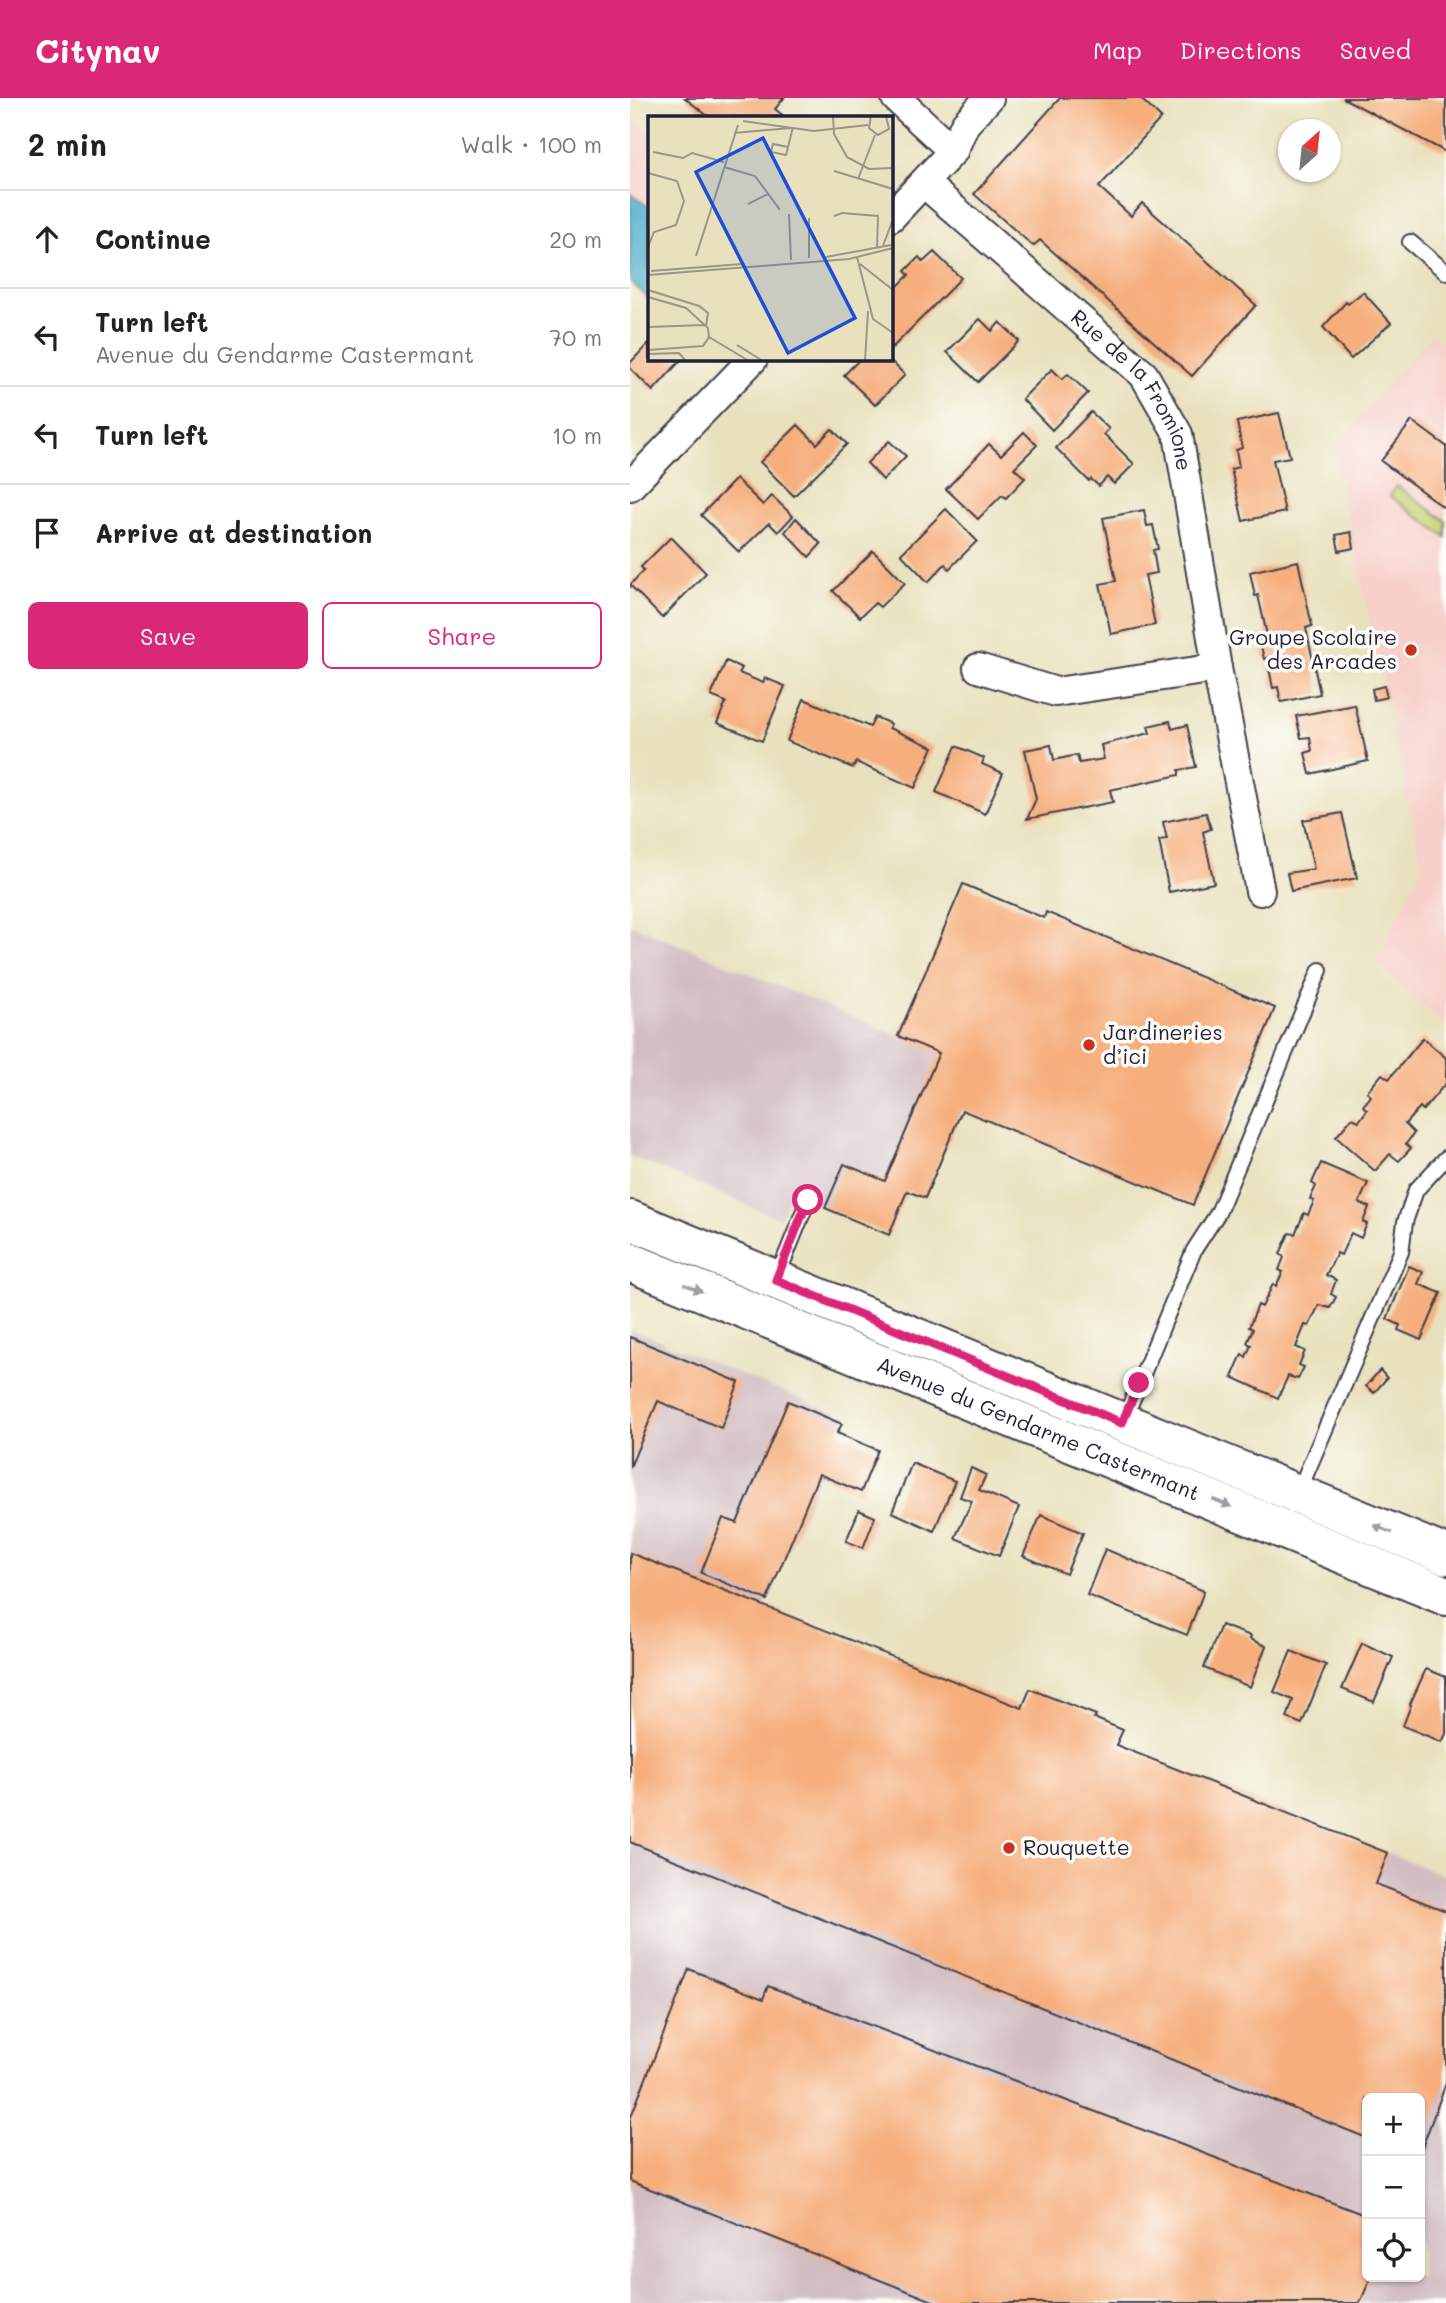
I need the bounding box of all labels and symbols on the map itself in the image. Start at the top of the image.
inset map [648,116,892,360]
north arrow [1278,119,1341,182]
street label: Rue de la Fromione [1066,303,1199,472]
place label: Groupe Scolaire des Arcades [1229,623,1397,674]
marker: Groupe Scolaire des Arcades [1403,642,1419,658]
place label: Jardineries d’ici [1103,1018,1223,1069]
marker: Jardineries d’ici [1081,1037,1097,1053]
route start [792,1184,823,1215]
one-way arrow [683,1283,704,1294]
street label: Avenue du Gendarme Castermant [873,1350,1204,1506]
route end [1123,1367,1154,1398]
one-way arrow [1211,1498,1232,1509]
one-way arrow [1372,1524,1393,1535]
place label: Rouquette [1023,1833,1130,1860]
marker: Rouquette [1001,1840,1017,1856]

